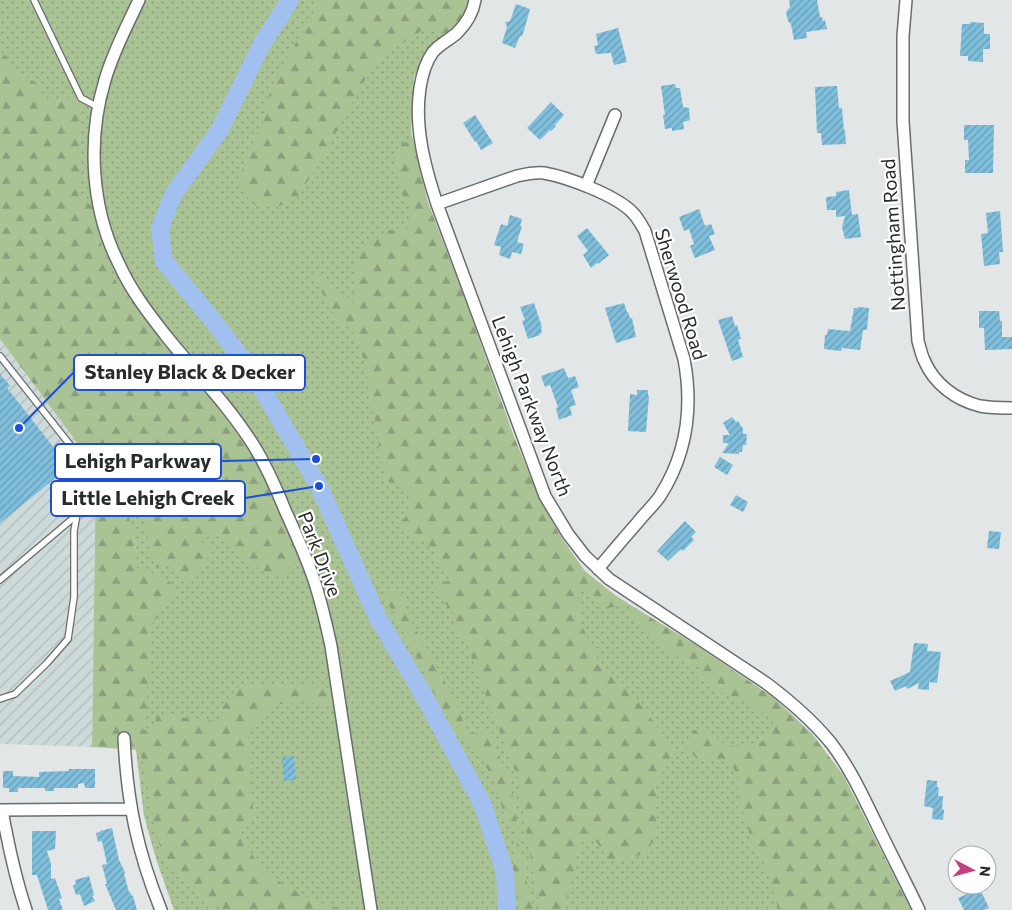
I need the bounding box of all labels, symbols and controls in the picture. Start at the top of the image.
street label: Nottingham Road [876,158,909,312]
street label: Sherwood Road [651,225,712,362]
street label: Lehigh Parkway North [487,312,577,499]
callout: Stanley Black & Decker [74,355,305,390]
text: Stanley Black & Decker [85,359,295,383]
callout: Lehigh Parkway [55,444,221,479]
text: Lehigh Parkway [65,448,211,472]
callout: Little Lehigh Creek [51,481,245,516]
text: Little Lehigh Creek [61,485,235,509]
street label: Park Drive [294,508,347,600]
north arrow [947,845,997,895]
text: N [976,865,994,878]

